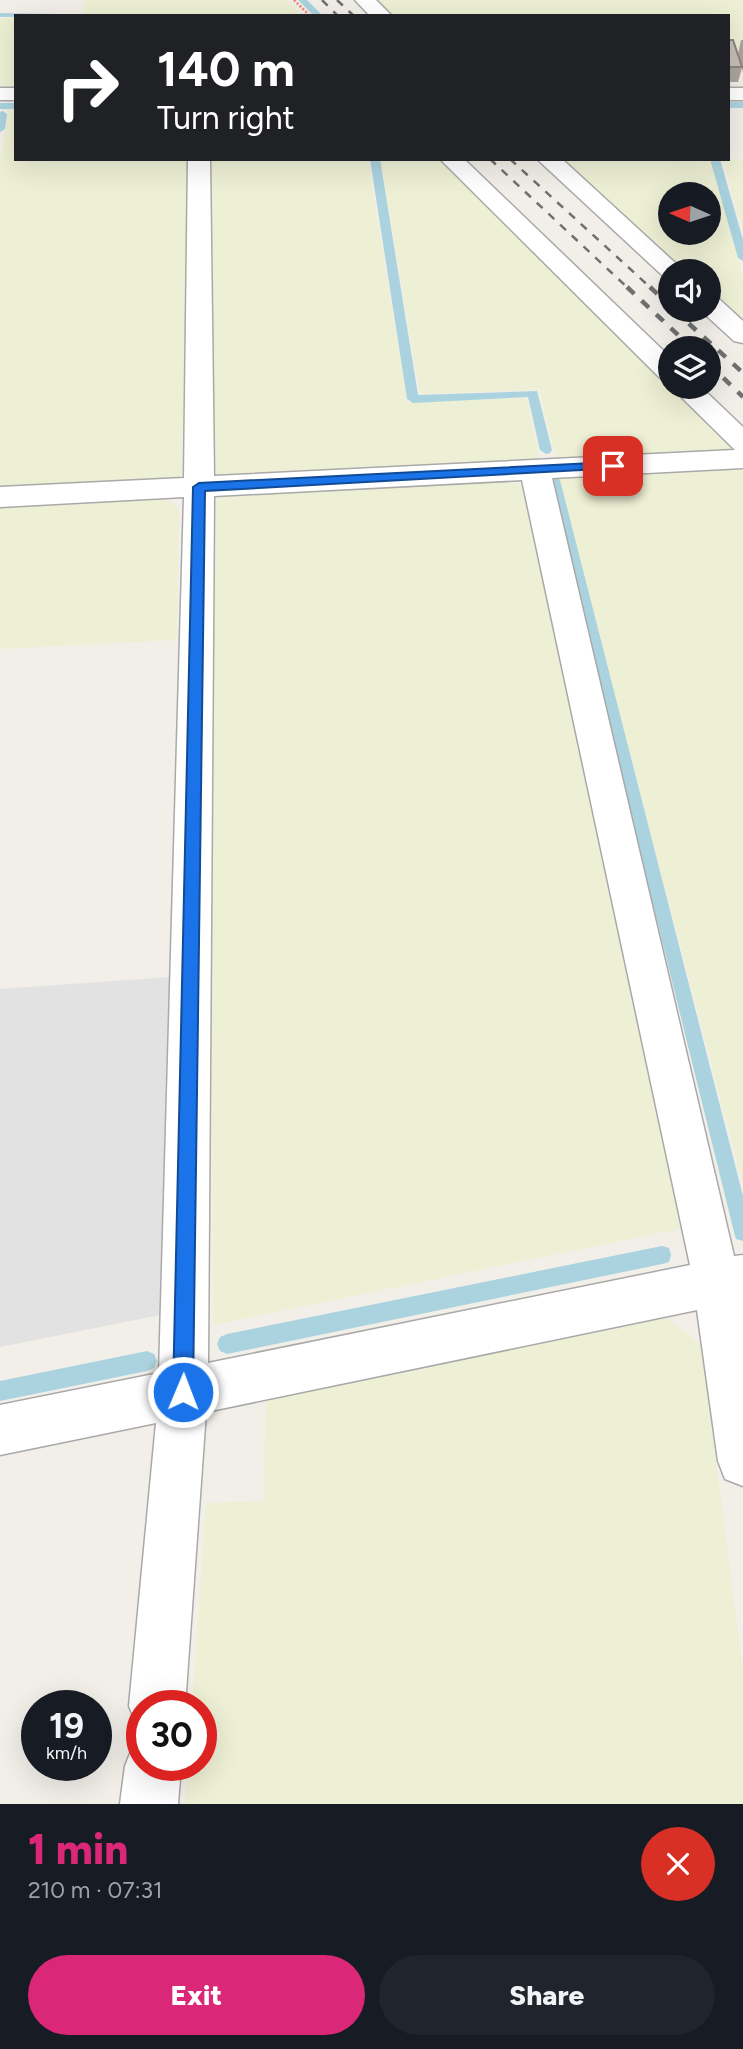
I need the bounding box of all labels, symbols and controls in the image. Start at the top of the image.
text: 140 m [157,39,295,98]
icon: right [42,42,133,133]
text: Turn right [157,99,295,137]
north arrow [658,182,721,245]
map controls [658,182,721,399]
button: sound [658,259,721,322]
button: layers [658,336,721,399]
pin [583,436,643,496]
icon: arrive [594,447,632,485]
position arrow [146,1355,220,1429]
speed limit sign: 30 [126,1690,217,1781]
text: 19 [49,1705,84,1747]
text: km/h [46,1742,87,1764]
text: 1 min [28,1824,128,1875]
button: close [641,1827,715,1901]
text: 210 m · 07:31 [28,1876,162,1904]
button: Exit [28,1955,365,2035]
button: Share [379,1955,715,2035]

